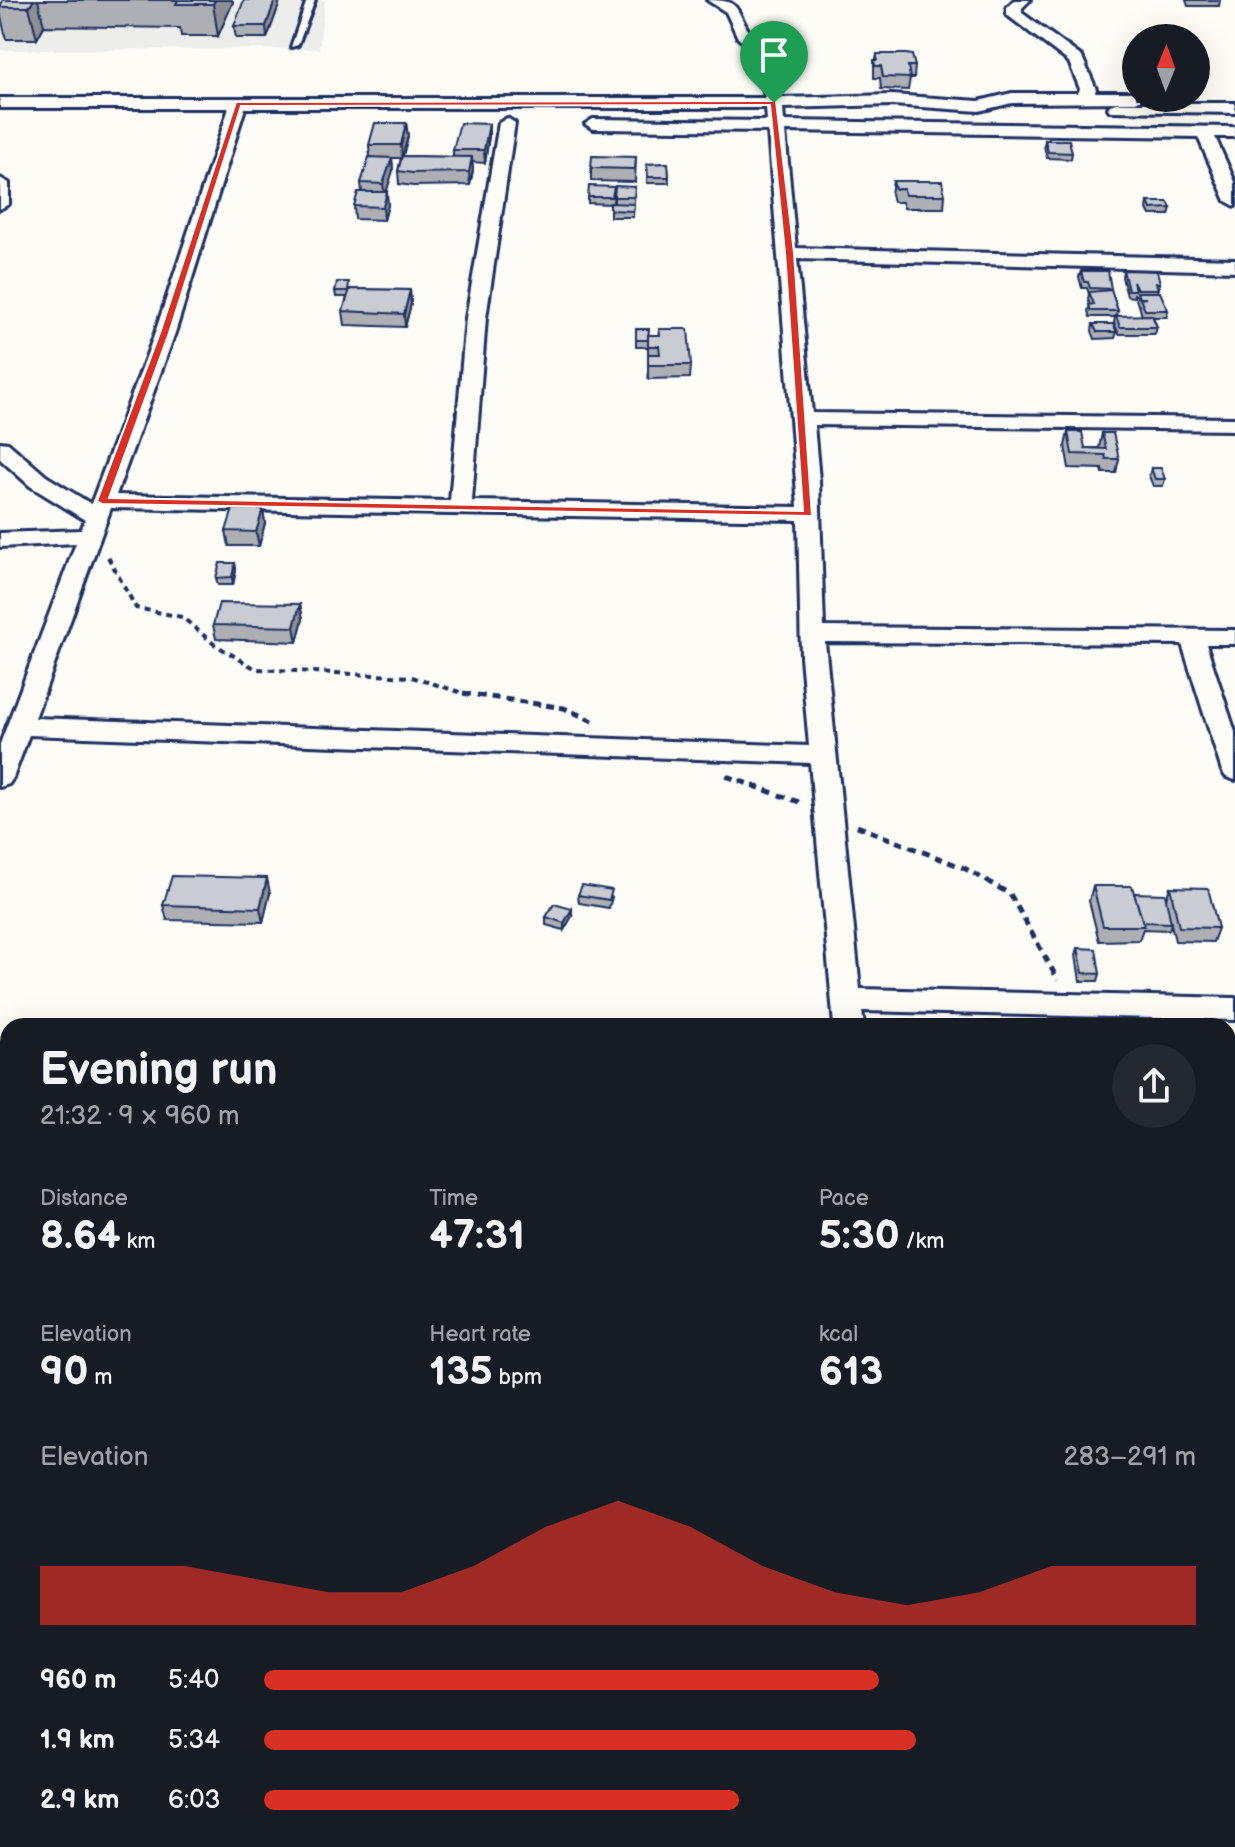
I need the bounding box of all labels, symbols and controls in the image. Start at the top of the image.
pin [740,21,808,103]
north arrow [1122,24,1210,112]
map controls [1122,24,1210,112]
icon: arrive [752,33,796,77]
text: Evening run [40,1044,277,1097]
button: share [1112,1044,1196,1128]
text: 21:32 · 9 × 960 m [40,1101,240,1132]
text: Distance [40,1185,128,1212]
text: Time [429,1185,478,1212]
text: Pace [819,1185,869,1212]
text: 8.64 [40,1212,121,1260]
text: 47:31 [429,1212,525,1260]
text: 5:30 [819,1212,900,1260]
text: km [121,1228,156,1255]
text: /km [900,1228,944,1255]
text: Elevation [40,1321,132,1348]
text: Heart rate [429,1321,531,1348]
text: kcal [819,1321,858,1348]
text: 90 [40,1348,88,1396]
text: 135 [429,1348,493,1396]
text: 613 [819,1348,883,1396]
text: m [88,1364,113,1391]
text: bpm [493,1364,542,1391]
text: Elevation [40,1442,148,1473]
text: 283–291 m [1063,1442,1196,1473]
text: 960 m [40,1665,116,1696]
text: 5:40 [168,1665,219,1696]
text: 1.9 km [40,1725,115,1756]
text: 5:34 [168,1725,220,1756]
text: 2.9 km [40,1785,119,1816]
text: 6:03 [168,1785,220,1816]

